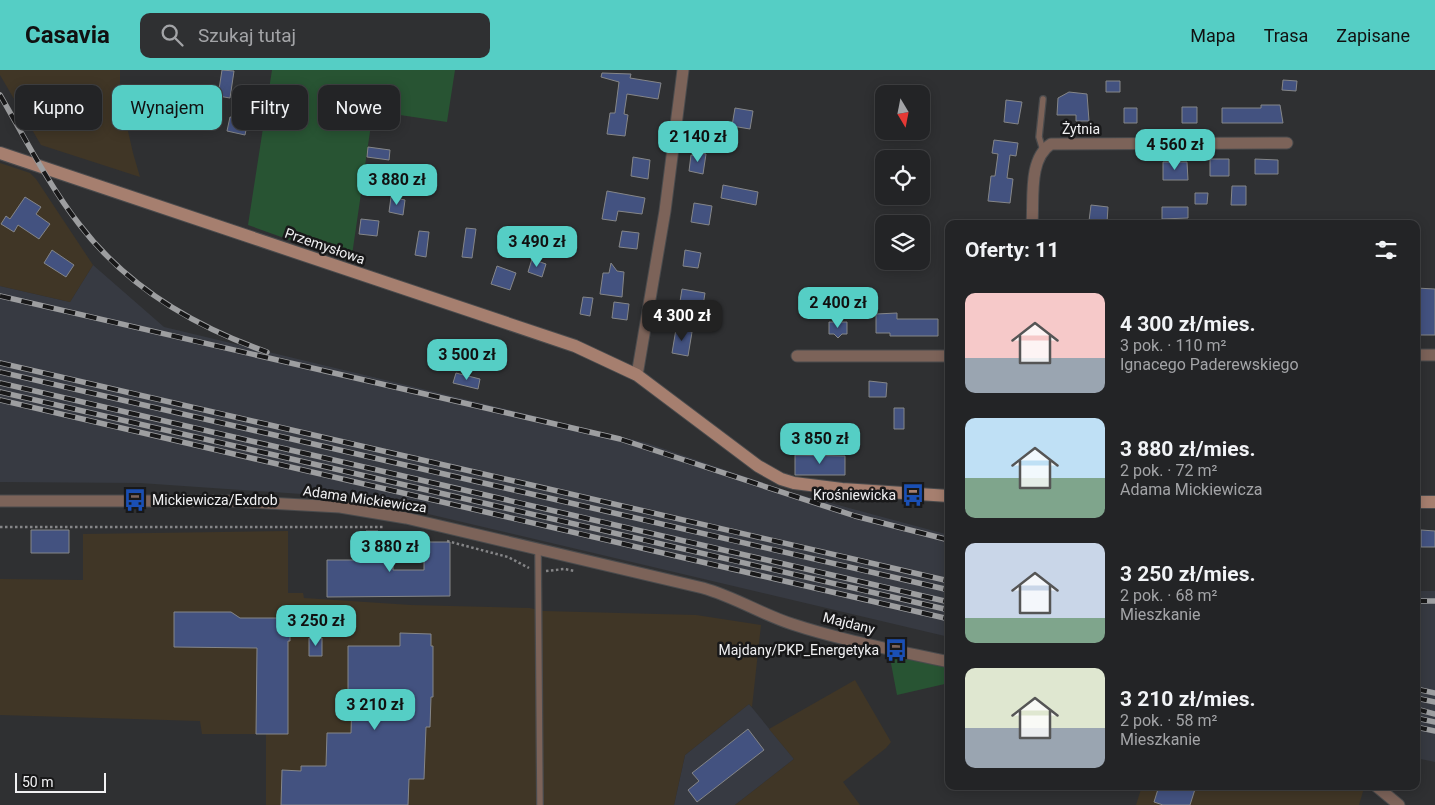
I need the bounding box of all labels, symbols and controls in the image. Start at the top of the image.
search box [140,13,490,58]
text: Casavia [25,21,110,49]
icon: search [158,21,186,49]
text: Szukaj tutaj [198,24,296,47]
text: Mapa [1190,25,1236,46]
text: Trasa [1264,25,1308,46]
text: Zapisane [1336,25,1410,46]
chip: Kupno [15,85,102,130]
chip: Wynajem [112,85,222,130]
chip: Filtry [232,85,308,130]
chip: Nowe [318,85,400,130]
north arrow [875,85,930,140]
map controls [875,85,930,270]
pin: 2 140 zł [646,121,750,163]
street label: Żytnia [1062,121,1100,137]
text: 2 140 zł [669,127,727,146]
pin: 4 560 zł [1123,128,1227,171]
text: 4 560 zł [1146,135,1204,154]
button: locate [875,150,930,205]
pin: 3 880 zł [345,164,449,206]
text: 3 880 zł [368,170,426,189]
button: layers [875,215,930,270]
street label: Przemysłowa [283,225,367,267]
pin: 3 490 zł [485,226,589,268]
text: 3 490 zł [508,232,566,251]
icon: filters [1372,236,1400,264]
text: Oferty: 11 [965,238,1059,262]
pin: 2 400 zł [786,286,890,329]
text: 2 400 zł [809,293,867,312]
pin: 4 300 zł [630,300,734,342]
text: 4 300 zł [653,306,711,325]
text: 4 300 zł/mies. [1120,312,1256,336]
icon: home [1005,313,1065,373]
text: 3 pok. · 110 m² [1120,336,1226,355]
pin: 3 500 zł [415,338,519,381]
text: 3 500 zł [438,345,496,364]
text: Ignacego Paderewskiego [1120,355,1299,374]
pin: 3 850 zł [768,422,872,465]
text: 3 850 zł [791,429,849,448]
text: 3 880 zł/mies. [1120,437,1256,461]
icon: home [1005,438,1065,498]
text: 2 pok. · 72 m² [1120,461,1217,480]
text: Adama Mickiewicza [1120,480,1263,499]
street label: Adama Mickiewicza [302,482,428,516]
bus stop icon: Krośniewicka [900,482,926,508]
bus stop icon: Mickiewicza/Exdrob [122,487,148,513]
place label: Krośniewicka [813,487,896,503]
place label: Mickiewicza/Exdrob [152,492,278,508]
pin: 3 880 zł [338,530,442,573]
text: 3 880 zł [361,537,419,556]
text: 3 250 zł/mies. [1120,562,1256,586]
icon: home [1005,563,1065,623]
text: 2 pok. · 68 m² [1120,586,1217,605]
pin: 3 250 zł [264,604,368,647]
text: Mieszkanie [1120,605,1201,624]
street label: Majdany [821,609,877,637]
text: 3 250 zł [287,611,345,630]
bus stop icon: Majdany/PKP_Energetyka [883,637,909,663]
place label: Majdany/PKP_Energetyka [718,642,879,658]
text: 3 210 zł/mies. [1120,687,1256,711]
pin: 3 210 zł [323,688,427,731]
icon: home [1005,688,1065,748]
text: 3 210 zł [346,695,404,714]
text: 2 pok. · 58 m² [1120,711,1217,730]
text: Mieszkanie [1120,730,1201,749]
scale bar [15,770,106,793]
text: 50 m [22,774,54,790]

